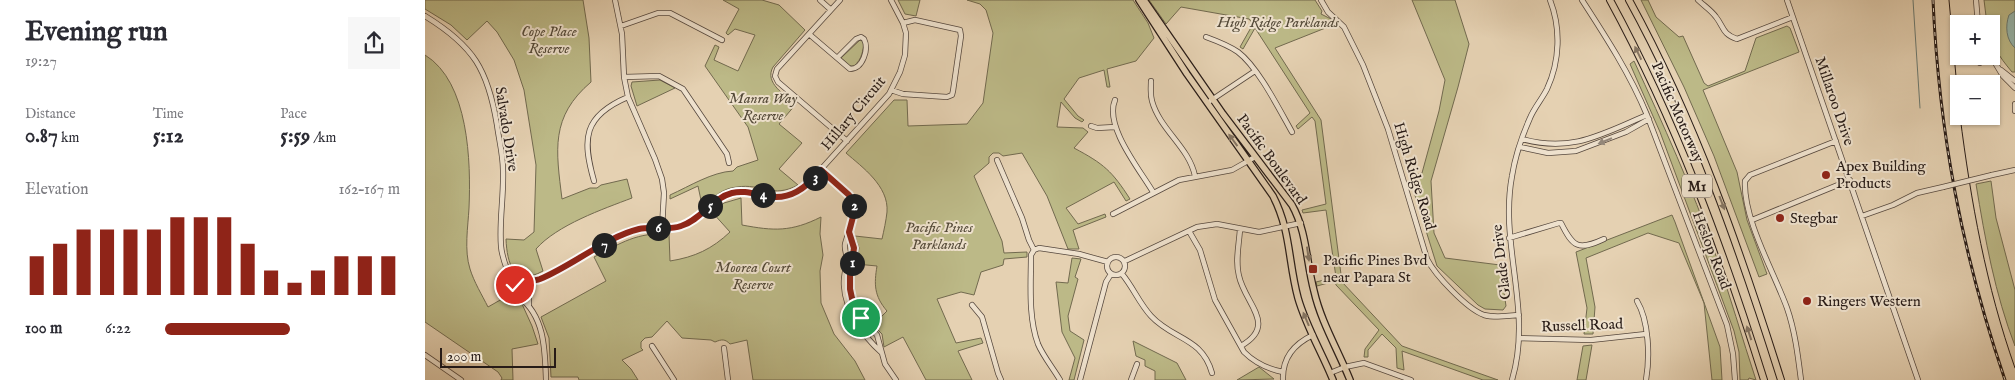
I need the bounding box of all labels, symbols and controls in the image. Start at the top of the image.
park label: High Ridge Parklands [1216,13,1340,33]
text: Evening run [25,15,168,50]
map controls [1950,15,2000,125]
button: + [1950,15,2000,65]
button: share [348,17,400,69]
park label: Cope Place Reserve [521,22,577,58]
one-way arrow [1634,45,1642,60]
text: 19:27 [25,52,57,72]
street label: Millaroo Drive [1810,54,1859,148]
street label: Pacific Motorway [1647,59,1708,166]
street label: Hillary Circuit [817,72,890,154]
button: − [1950,75,2000,125]
street label: Salvado Drive [490,85,523,173]
park label: Manra Way Reserve [729,89,798,125]
text: Distance [25,105,76,123]
text: Time [153,105,184,123]
text: Pace [280,105,307,123]
street label: Pacific Boulevard [1232,110,1311,209]
street label: High Ridge Road [1389,120,1440,233]
text: 0.87 [25,123,58,150]
text: 5:12 [153,123,183,150]
text: 5:59 [280,123,310,150]
text: km [58,129,79,147]
text: /km [310,129,336,147]
one-way arrow [1228,133,1238,147]
one-way arrow [1598,137,1612,145]
place label: Apex Building Products [1835,157,1926,193]
pin: 3 [803,166,827,190]
text: 3 [813,169,818,187]
marker: Apex Building Products [1820,169,1832,181]
road number: M1 [1682,175,1712,198]
text: Elevation [25,180,88,200]
text: 162–167 m [338,180,400,200]
pin: 4 [751,182,775,208]
text: 4 [760,186,767,204]
pin: 5 [697,194,723,218]
pin: 2 [841,194,867,218]
one-way arrow [1718,196,1726,210]
text: 5 [708,197,713,215]
text: 2 [851,197,858,215]
street label: Heslop Road [1688,208,1735,293]
place label: Stegbar [1790,209,1838,228]
marker: Stegbar [1774,212,1786,224]
pin: 6 [645,216,671,240]
park label: Pacific Pines Parklands [905,218,974,254]
text: 6 [656,219,661,237]
street label: Glade Drive [1487,223,1516,301]
pin: 7 [591,232,617,258]
text: 7 [601,236,608,254]
one-way arrow [1304,246,1312,262]
pin: 1 [839,250,865,276]
place label: Pacific Pines Bvd near Papara St [1323,251,1429,287]
text: 1 [850,254,855,272]
park label: Moorea Court Reserve [715,258,792,294]
marker: Pacific Pines Bvd near Papara St [1307,263,1319,275]
pin [494,264,536,306]
icon: check [501,271,529,299]
place label: Ringers Western [1817,292,1921,311]
marker: Ringers Western [1801,295,1813,307]
pin [840,297,882,339]
icon: arrive [847,304,875,332]
one-way arrow [1302,312,1310,326]
street label: Russell Road [1541,315,1624,336]
text: 100 m [25,319,62,339]
text: 6:22 [105,319,131,339]
one-way arrow [1745,326,1752,341]
scale bar [440,345,556,368]
text: 200 m [447,348,481,366]

